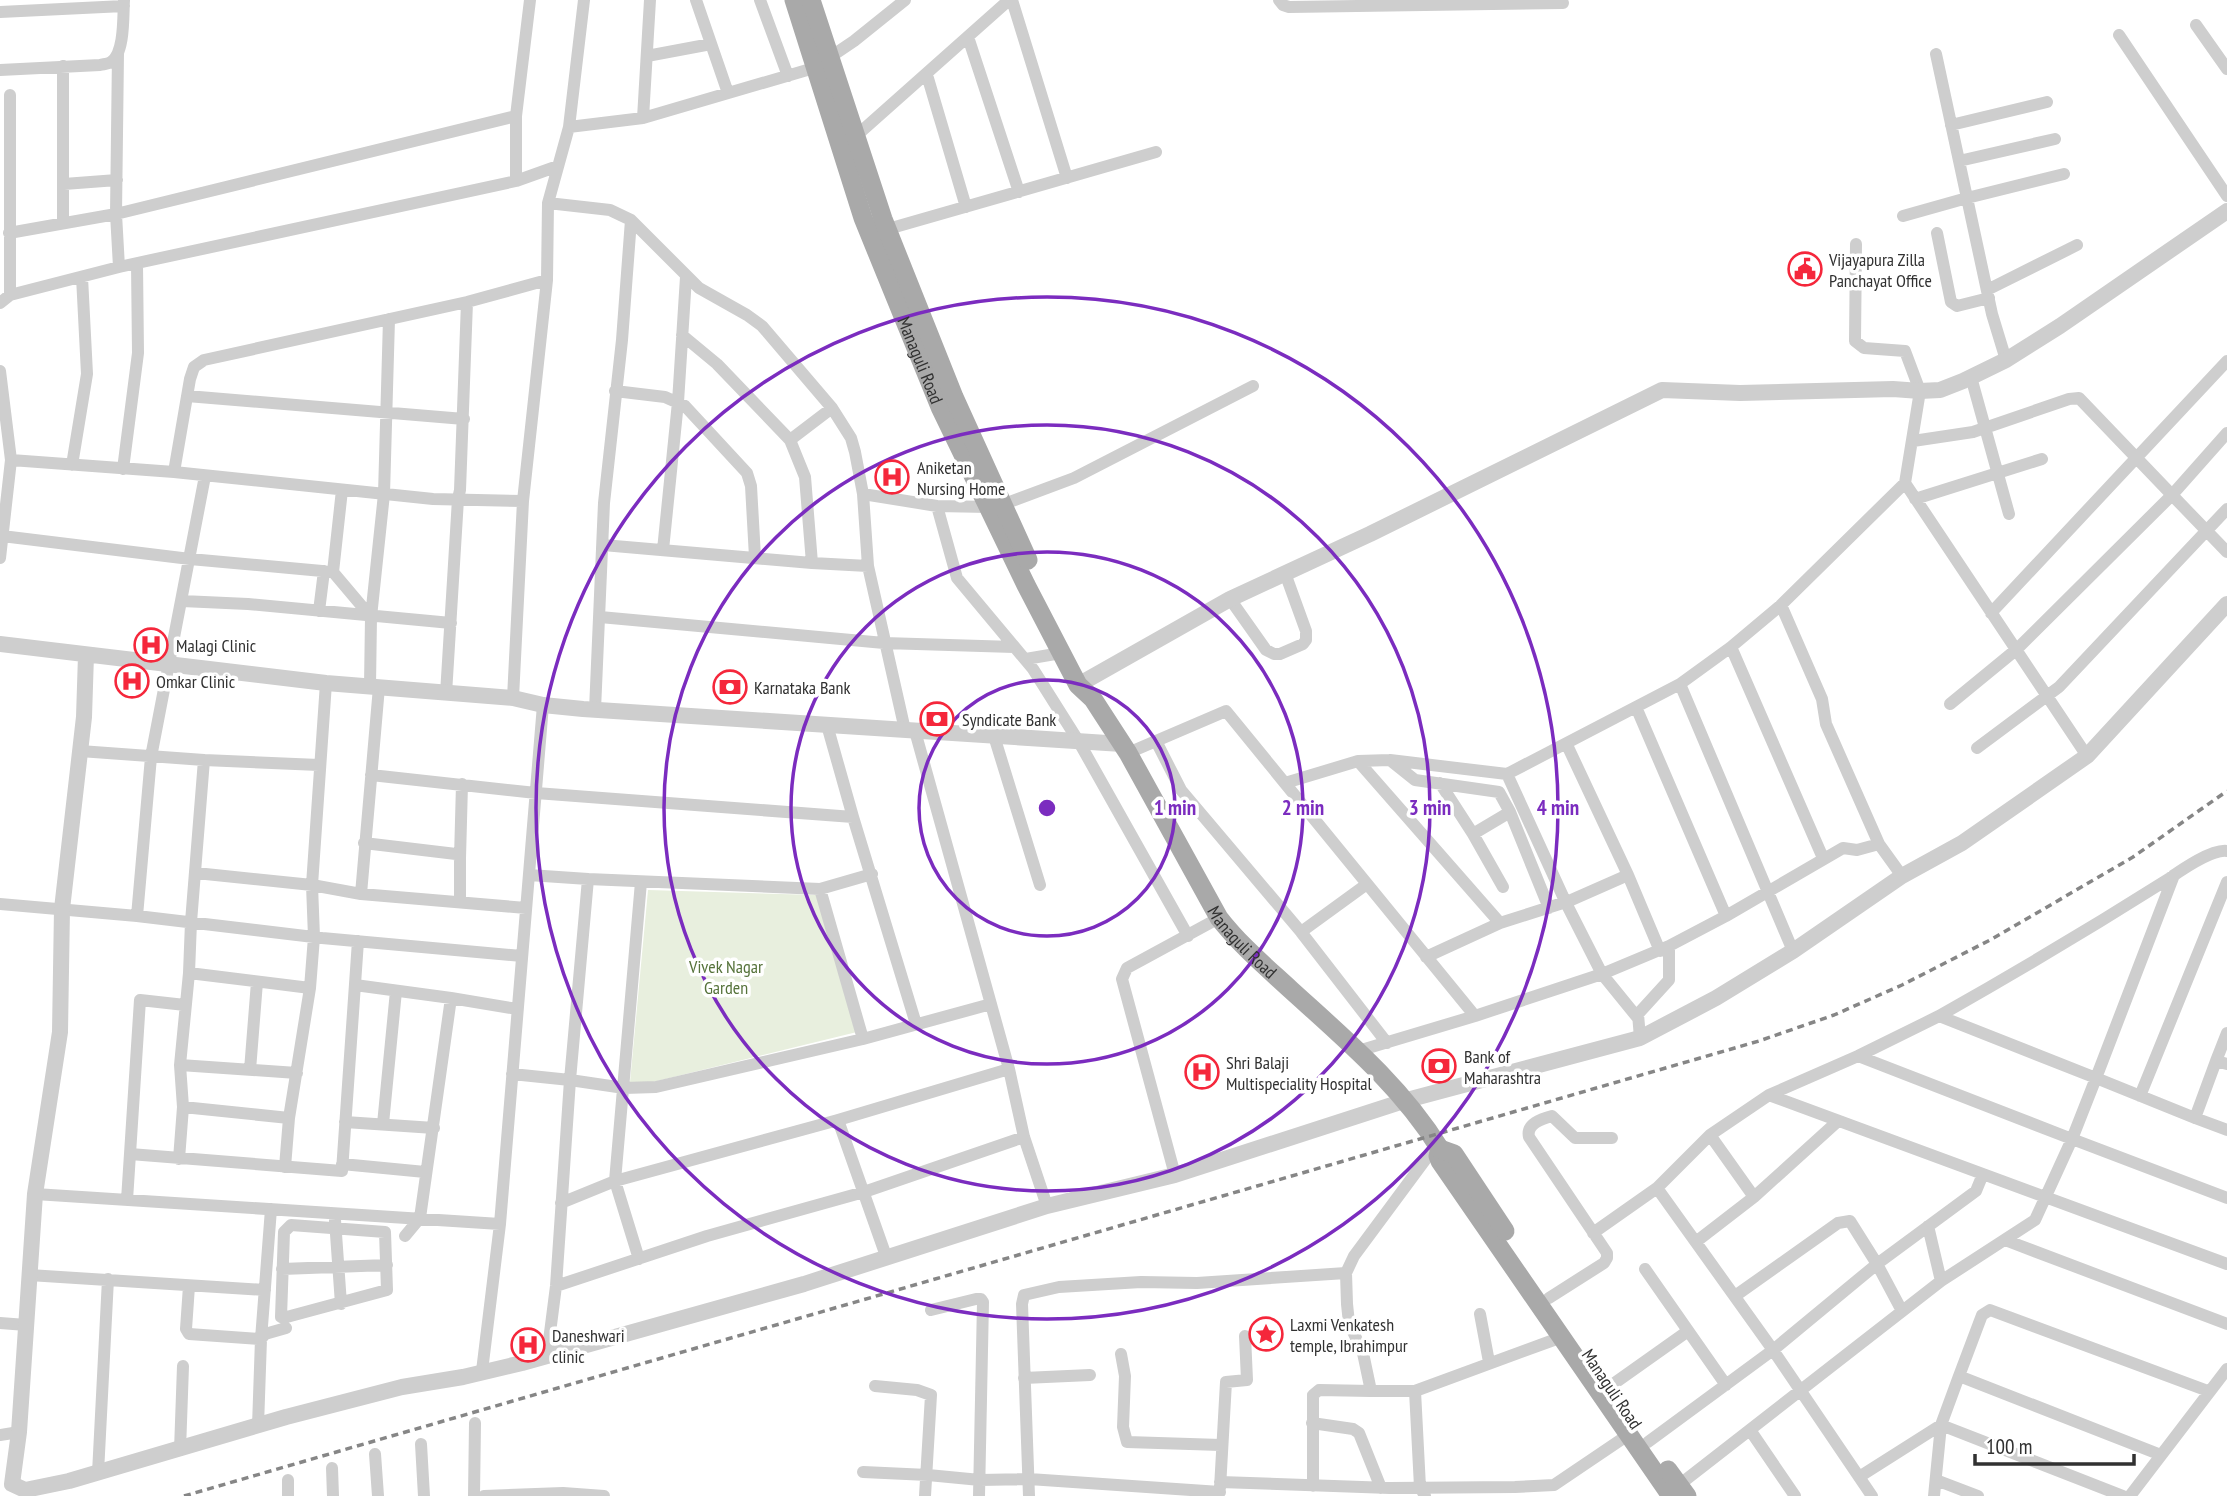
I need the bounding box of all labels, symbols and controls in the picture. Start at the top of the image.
place label: Vijayapura Zilla Panchayat Office [1828,248,1932,292]
public building icon: Vijayapura Zilla Panchayat Office [1786,250,1824,288]
street label: Managuli Road [893,313,949,407]
place label: Aniketan Nursing Home [917,456,1006,500]
hospital icon: Aniketan Nursing Home [873,458,911,496]
hospital icon: Malagi Clinic [132,626,170,664]
place label: Malagi Clinic [176,634,257,657]
hospital icon: Omkar Clinic [113,662,151,700]
bank icon: Karnataka Bank [711,668,749,706]
place label: Omkar Clinic [156,670,236,693]
place label: Karnataka Bank [754,676,850,699]
bank icon: Syndicate Bank [918,700,956,738]
place label: Syndicate Bank [962,708,1056,731]
text: 1 min [1154,794,1196,821]
text: 2 min [1282,794,1324,821]
text: 3 min [1409,794,1451,821]
text: 4 min [1537,794,1579,821]
centre of rings [1035,796,1059,820]
street label: Managuli Road [1203,902,1282,983]
park label: Vivek Nagar Garden [688,955,763,999]
place label: Bank of Maharashtra [1464,1045,1541,1089]
bank icon: Bank of Maharashtra [1420,1047,1458,1085]
place label: Shri Balaji Multispeciality Hospital [1226,1051,1372,1095]
hospital icon: Shri Balaji Multispeciality Hospital [1183,1053,1221,1091]
place label: Laxmi Venkatesh temple, Ibrahimpur [1290,1313,1408,1357]
place icon: Laxmi Venkatesh temple, Ibrahimpur [1247,1315,1285,1353]
place label: Daneshwari clinic [552,1324,625,1368]
hospital icon: Daneshwari clinic [509,1326,547,1364]
street label: Managuli Road [1577,1344,1647,1434]
scale bar [1975,1422,2134,1466]
text: 100 m [1986,1433,2032,1460]

